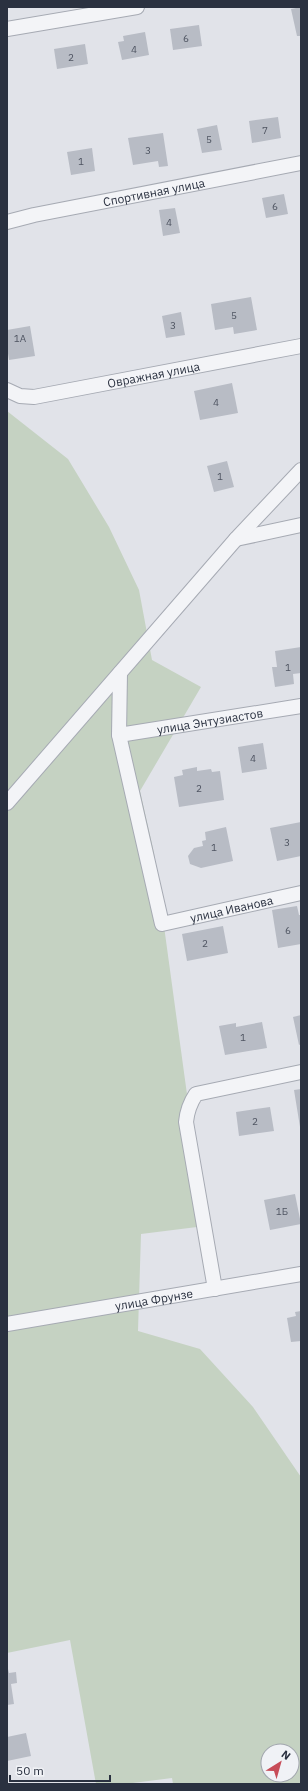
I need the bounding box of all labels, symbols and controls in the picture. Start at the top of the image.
house number: 6 [183,32,189,45]
house number: 4 [131,43,137,56]
house number: 2 [68,51,74,64]
house number: 7 [262,124,268,137]
house number: 5 [206,133,212,146]
house number: 3 [145,144,151,157]
house number: 1 [78,155,84,168]
street label: Спортивная улица [102,174,207,209]
house number: 6 [272,200,278,213]
house number: 4 [166,216,172,229]
house number: 5 [231,309,237,322]
house number: 3 [170,319,176,332]
house number: 1А [14,332,27,345]
street label: Овражная улица [106,358,202,390]
house number: 4 [213,396,219,409]
house number: 1 [217,470,223,483]
house number: 1 [285,661,291,674]
street label: улица Энтузиастов [156,705,264,736]
house number: 4 [250,752,256,765]
house number: 2 [196,782,202,795]
house number: 3 [284,836,290,849]
house number: 1 [211,841,217,854]
street label: улица Иванова [189,892,275,925]
house number: 6 [285,924,291,937]
house number: 2 [202,937,208,950]
house number: 1 [240,1031,246,1044]
house number: 2 [252,1115,258,1128]
house number: 1Б [276,1205,288,1218]
street label: улица Фрунзе [114,1285,194,1313]
north arrow [260,1743,300,1783]
text: N [279,1747,293,1763]
scale bar [10,1757,110,1783]
text: 50 m [16,1763,44,1778]

